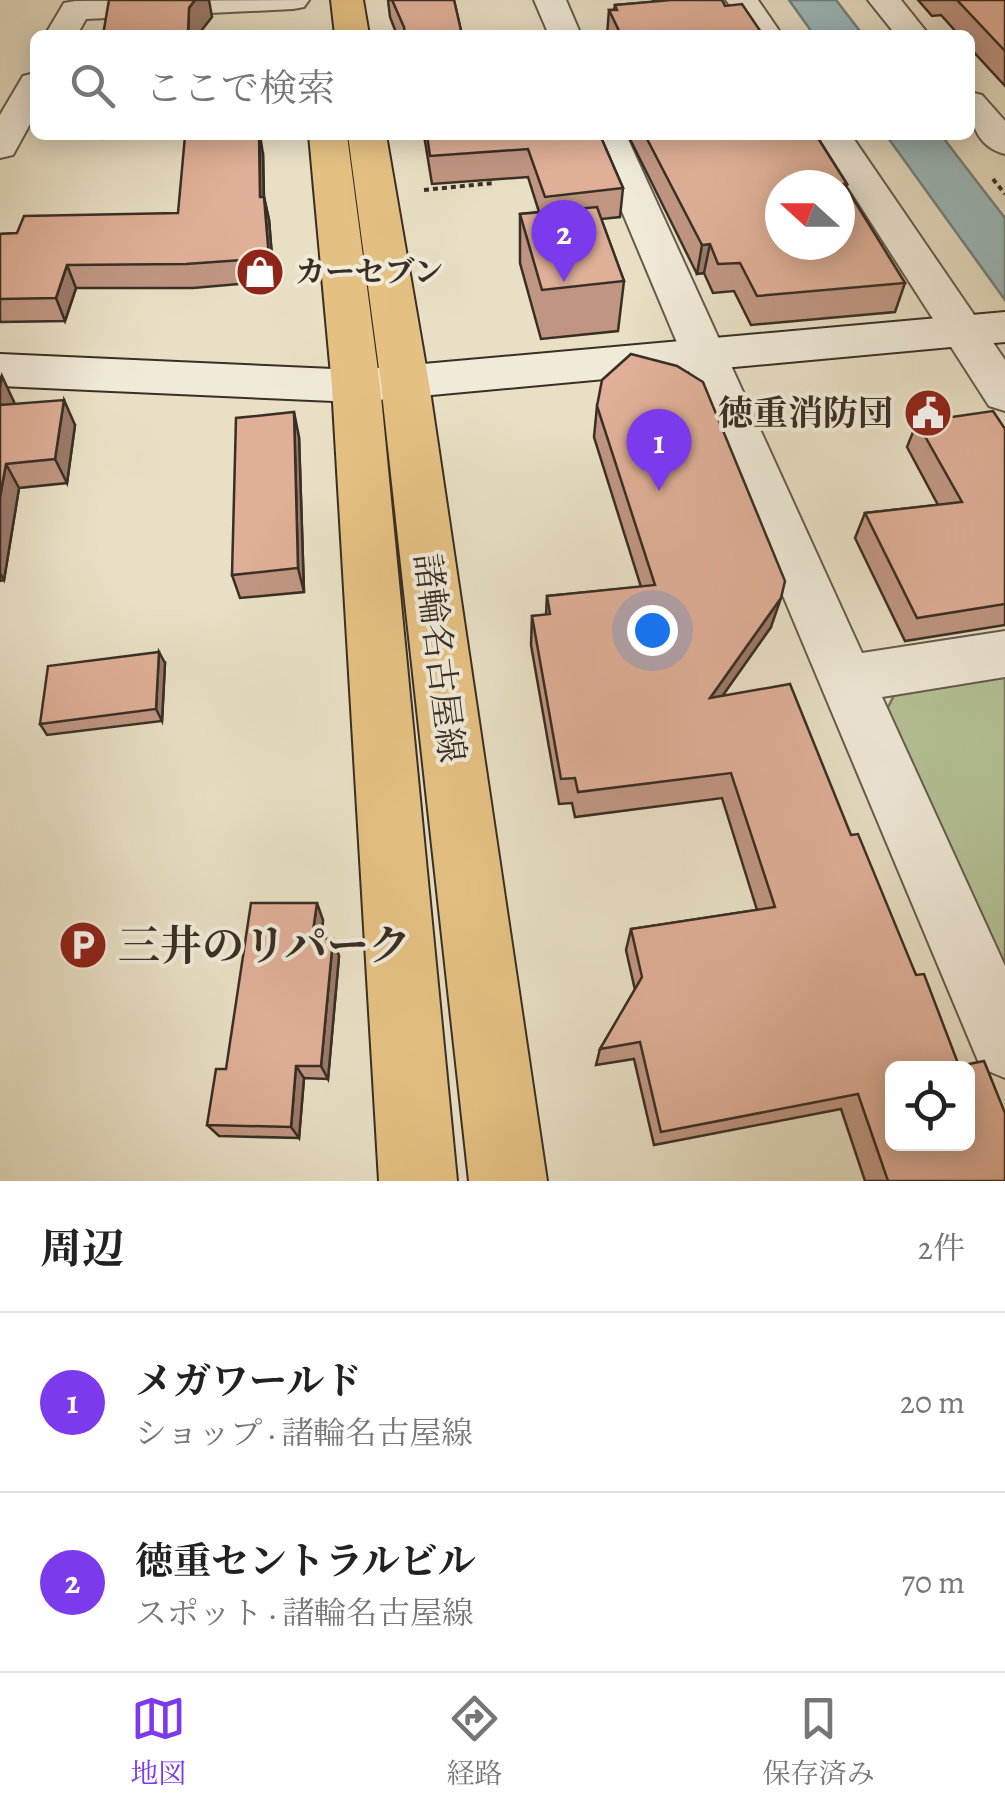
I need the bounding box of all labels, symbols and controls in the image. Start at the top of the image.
search box [30,30,975,140]
icon: search [65,58,120,113]
text: ここで検索 [145,62,335,114]
north arrow [765,170,855,260]
pin: 2 [532,200,596,282]
shop icon: カーセブン [234,246,286,298]
place label: カーセブン [295,252,443,292]
public building icon: 徳重消防団 [902,387,954,439]
place label: 徳重消防団 [718,389,893,437]
pin: 1 [626,408,692,491]
street label: 諸輪名古屋線 [403,551,477,765]
your location [627,605,678,656]
place label: 三井のリパーク [118,917,411,974]
parking icon: 三井のリパーク [57,919,109,971]
map controls [885,1061,975,1151]
button: locate [885,1061,975,1151]
text: 周辺 [40,1220,124,1277]
text: 2件 [918,1226,965,1270]
text: メガワールド [135,1355,362,1407]
text: 1 [67,1380,78,1424]
text: 20 m [900,1380,965,1424]
text: ショップ · 諸輪名古屋線 [135,1411,473,1455]
text: 徳重セントラルビル [135,1535,476,1587]
text: 2 [65,1560,80,1604]
text: 70 m [902,1560,965,1604]
text: スポット · 諸輪名古屋線 [135,1591,474,1635]
tab: 地図 [130,1691,186,1793]
tab: 経路 [446,1691,503,1793]
tab: 保存済み [763,1691,875,1793]

